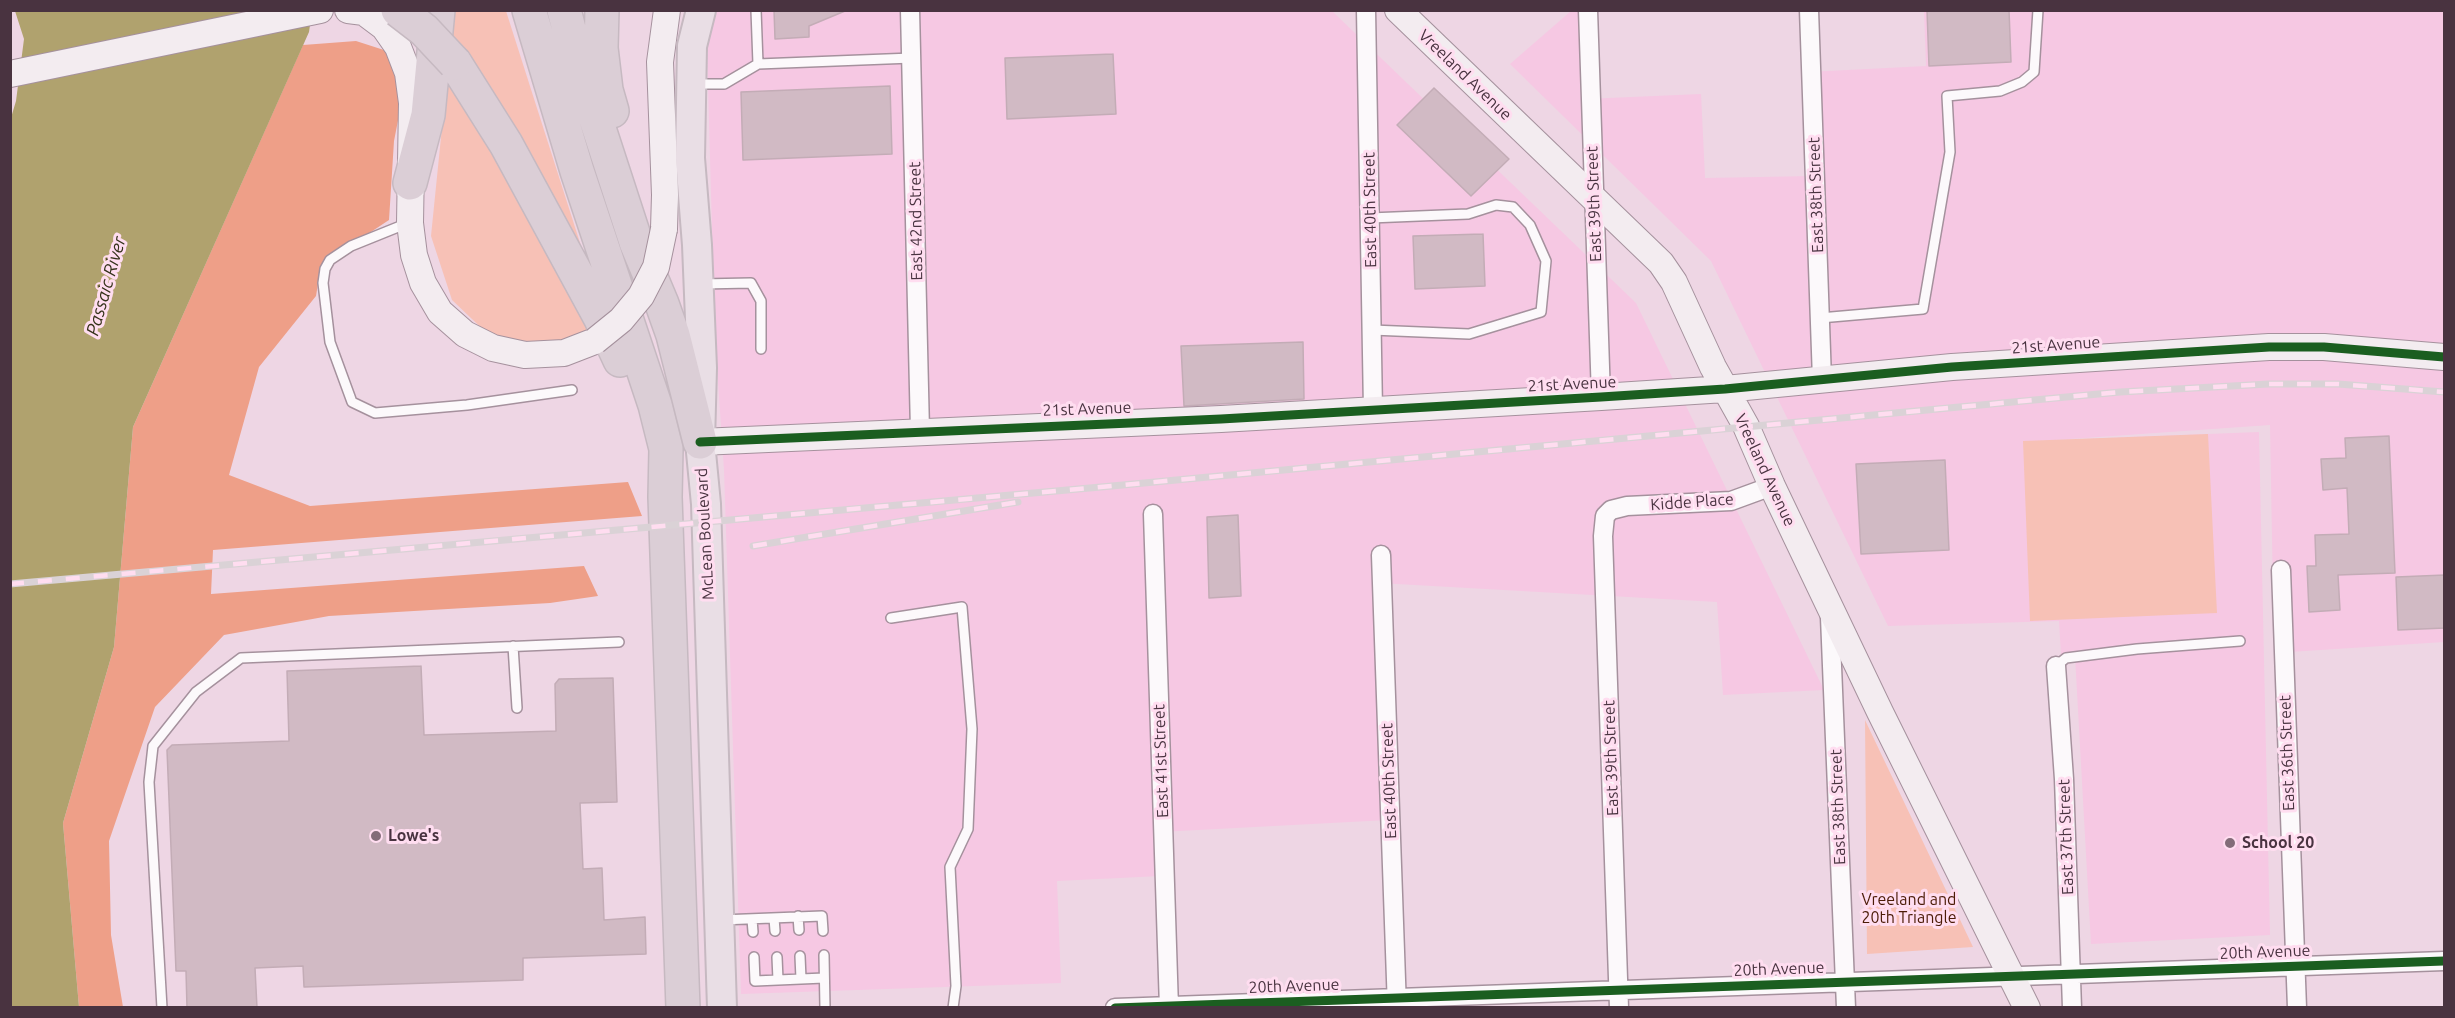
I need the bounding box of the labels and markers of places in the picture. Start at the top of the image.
place label: Lowe's [388,826,439,846]
marker: Lowe's [369,829,383,843]
place label: School 20 [2242,833,2314,853]
marker: School 20 [2223,836,2237,850]

